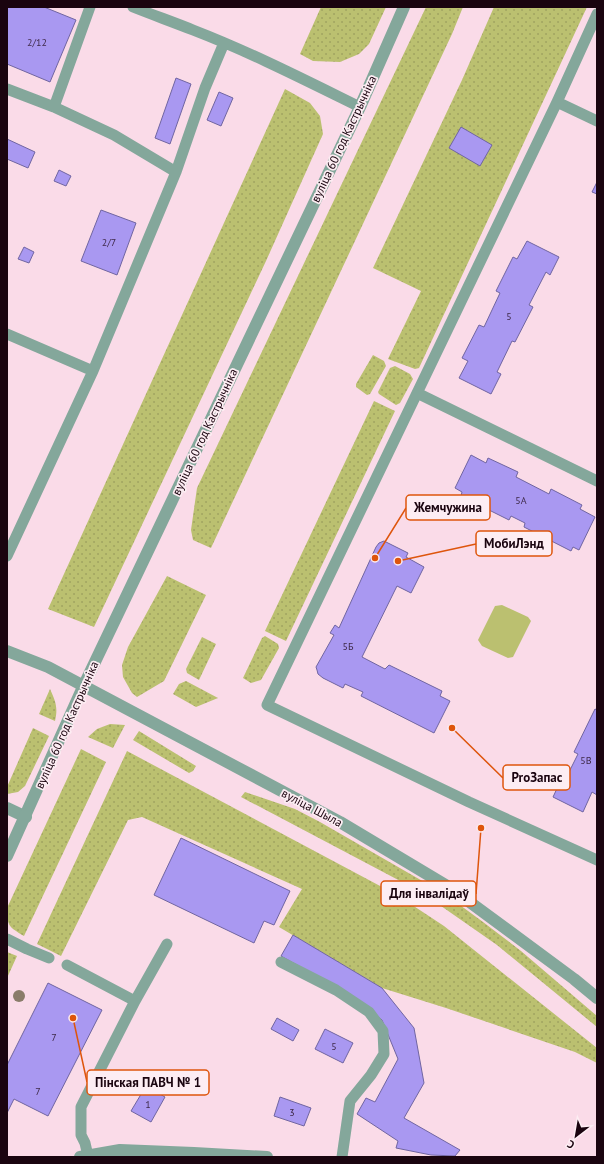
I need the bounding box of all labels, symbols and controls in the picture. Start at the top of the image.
house number: 2/12 [27,36,47,49]
street label: вуліца 60 год Кастрычніка [308,73,380,204]
house number: 2/7 [102,236,116,249]
house number: 5 [506,310,512,323]
street label: вуліца 60 год Кастрычніка [169,366,241,497]
house number: 5А [515,494,527,507]
callout: Жемчужина [406,495,490,520]
text: Жемчужина [413,499,482,516]
callout: МобиЛэнд [476,531,552,556]
text: МобиЛэнд [484,535,545,552]
house number: 5Б [343,640,354,653]
street label: вуліца 60 год Кастрычніка [32,659,101,791]
house number: 5В [580,754,592,767]
callout: ProЗапас [503,765,570,790]
text: ProЗапас [512,769,563,786]
street label: вуліца Шыла [279,785,345,830]
callout: Для інвалідаў [381,881,476,906]
text: Для інвалідаў [389,885,469,902]
house number: 7 [51,1031,57,1044]
house number: 5 [331,1040,337,1053]
callout: Пінская ПАВЧ № 1 [87,1070,209,1095]
text: Пінская ПАВЧ № 1 [95,1074,201,1091]
house number: 7 [35,1085,41,1098]
house number: 1 [145,1098,151,1111]
house number: 3 [289,1106,295,1119]
north arrow [556,1116,596,1156]
text: С [565,1137,577,1152]

